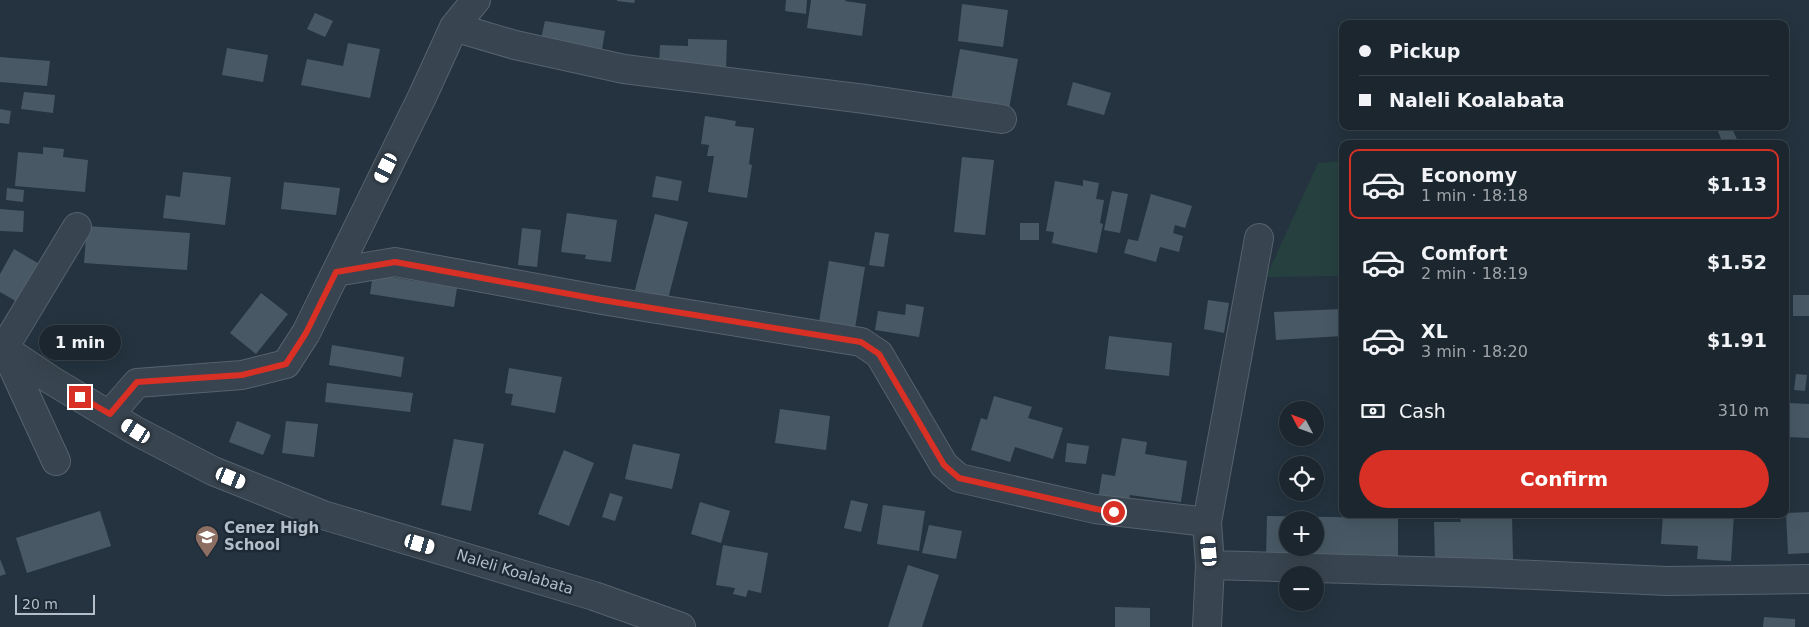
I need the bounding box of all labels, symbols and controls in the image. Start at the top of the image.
text: Pickup [1389,40,1460,62]
text: Naleli Koalabata [1389,89,1565,111]
car [372,151,399,185]
icon: car [1361,162,1406,207]
text: Economy [1421,164,1517,186]
text: $1.13 [1707,173,1767,195]
text: 1 min · 18:18 [1421,186,1528,205]
icon: car [1361,240,1406,285]
text: Comfort [1421,242,1508,264]
text: $1.52 [1707,251,1767,273]
text: 2 min · 18:19 [1421,264,1528,283]
icon: car [1361,318,1406,363]
text: XL [1421,320,1448,342]
callout: 1 min [39,324,121,360]
text: $1.91 [1707,329,1767,351]
text: 1 min [55,333,105,352]
text: 3 min · 18:20 [1421,342,1528,361]
route end [69,386,91,408]
icon: cash [1359,397,1387,425]
text: Cash [1399,400,1446,422]
north arrow [1279,401,1324,446]
map controls [1279,401,1324,611]
text: 310 m [1718,401,1769,420]
car [119,417,152,445]
button: Confirm [1359,450,1769,508]
button: locate [1279,456,1324,501]
car [214,465,247,491]
route start [1103,501,1125,523]
button: + [1279,511,1324,556]
place label: Cenez High School [224,519,319,554]
school or university icon: Cenez High School [194,524,220,558]
car [403,533,436,555]
car [1200,535,1217,567]
street label: Naleli Koalabata [454,546,576,598]
button: − [1279,566,1324,611]
scale bar [15,592,95,615]
text: 20 m [22,596,58,612]

